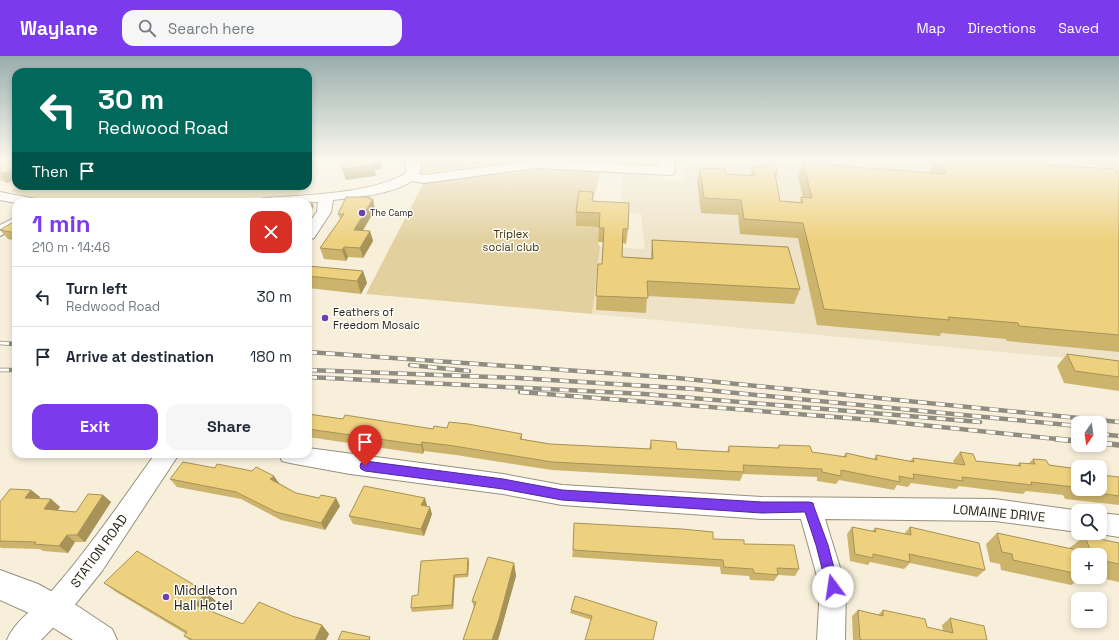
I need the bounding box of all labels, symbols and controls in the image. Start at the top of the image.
search box [122,10,402,46]
text: Waylane [20,16,98,41]
icon: search [136,17,158,39]
text: Search here [168,19,255,38]
text: Map [916,19,946,37]
text: Directions [968,19,1036,37]
text: Saved [1058,19,1099,37]
text: 30 m [98,81,164,117]
icon: left [32,84,84,136]
text: Redwood Road [98,116,229,139]
icon: arrive [76,160,98,182]
text: Then [32,162,68,181]
place label: The Camp [370,207,413,219]
text: 1 min [32,208,91,239]
marker: The Camp [357,208,367,218]
button: close [250,211,292,253]
park label: Triplex social club [483,227,539,254]
text: 210 m · 14:46 [32,239,110,256]
text: Turn left [66,279,128,298]
icon: left [32,286,54,308]
text: 30 m [257,287,292,306]
text: Redwood Road [66,298,160,315]
place label: Feathers of Freedom Mosaic [333,305,420,332]
marker: Feathers of Freedom Mosaic [320,313,330,323]
icon: arrive [32,346,54,368]
text: Arrive at destination [66,347,214,366]
text: 180 m [250,347,292,366]
button: Exit [32,404,158,450]
button: Share [166,404,292,450]
north arrow [1071,416,1107,452]
map controls [1071,416,1107,628]
pin [348,425,382,466]
icon: arrive [354,431,376,453]
button: sound [1071,460,1107,496]
street label: LOMAINE DRIVE [952,500,1046,526]
button: search [1071,504,1107,540]
street label: STATION ROAD [67,511,131,591]
button: + [1071,548,1107,584]
position arrow [812,566,854,608]
place label: Middleton Hall Hotel [174,582,238,614]
marker: Middleton Hall Hotel [161,592,171,602]
button: − [1071,592,1107,628]

